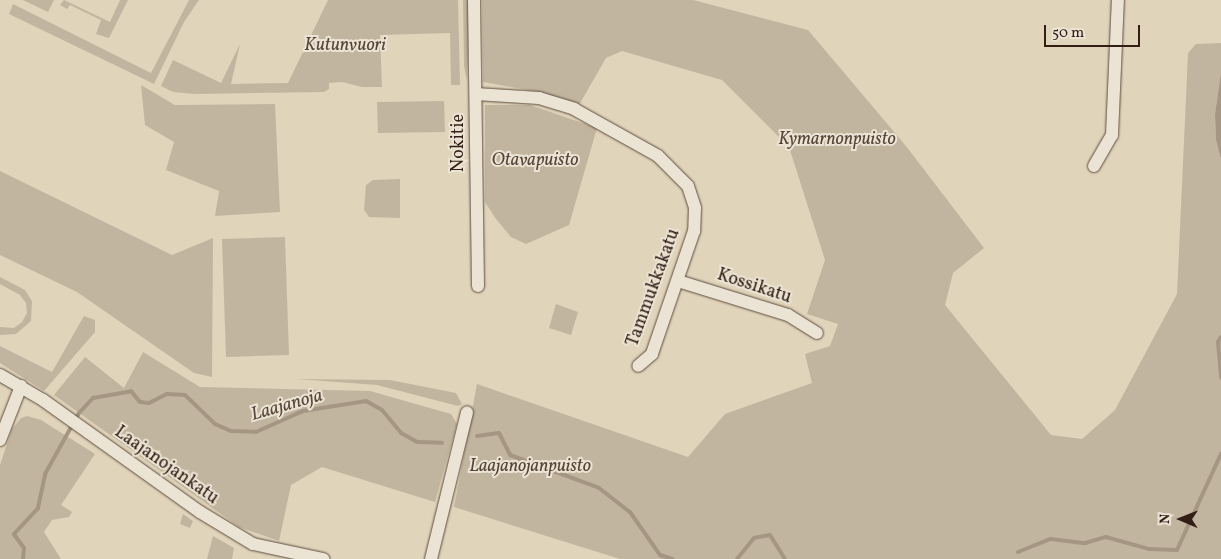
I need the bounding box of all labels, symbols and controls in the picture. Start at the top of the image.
scale bar [1046,15,1142,47]
text: 50 m [1052,23,1084,44]
park label: Kutunvuori [304,35,386,57]
street label: Nokitie [448,114,470,172]
park label: Kymarnonpuisto [778,129,896,151]
park label: Otavapuisto [492,150,578,172]
street label: Tammukkakatu [623,226,685,350]
street label: Kossikatu [714,265,794,309]
water label: Laajanoja [248,385,326,427]
street label: Laajanojankatu [110,422,222,510]
park label: Laajanojanpuisto [469,456,591,478]
north arrow [1156,494,1206,544]
text: N [1156,513,1175,524]

